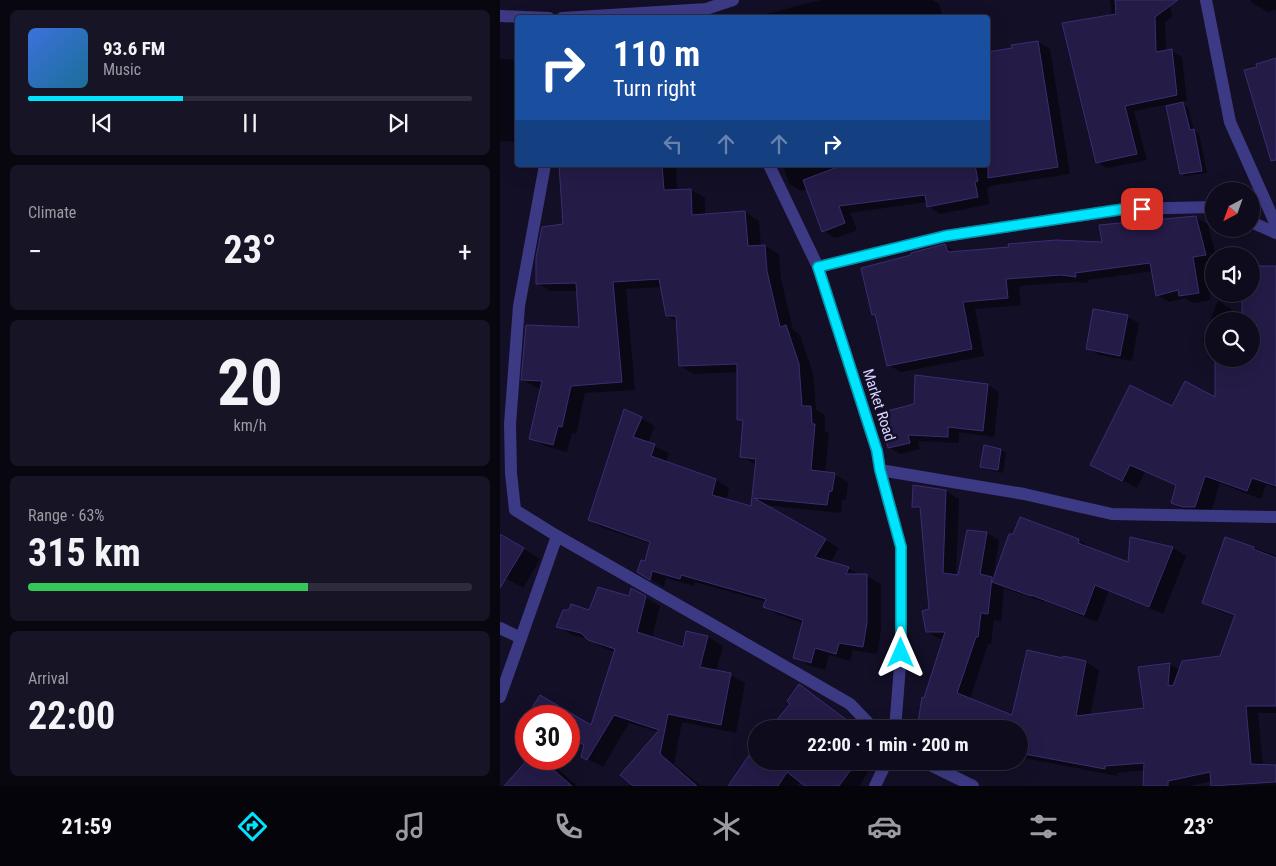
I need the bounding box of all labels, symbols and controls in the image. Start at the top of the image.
text: 110 m [613,34,700,75]
icon: right [530,35,595,100]
text: 93.6 FM [103,37,165,60]
text: Music [103,60,141,79]
text: Turn right [613,76,696,101]
icon: previous [88,109,116,137]
icon: pause [236,109,264,137]
icon: next [384,109,412,137]
icon: left [659,130,687,158]
icon: ahead [712,130,740,158]
icon: ahead [765,130,793,158]
icon: right [818,130,846,158]
north arrow [1205,182,1260,238]
map controls [1205,182,1260,367]
pin [1121,188,1163,230]
icon: arrive [1128,195,1156,223]
text: Climate [28,203,76,222]
text: 23° [223,228,277,272]
text: − [28,235,42,268]
text: + [458,235,472,268]
button: sound [1205,247,1260,302]
button: search [1205,312,1260,367]
text: 20 [217,345,283,421]
street label: Market Road [859,367,899,443]
text: km/h [234,416,266,435]
text: Range · 63% [28,506,104,525]
text: 315 km [28,531,141,575]
position arrow [874,626,926,678]
text: Arrival [28,669,69,688]
text: 22:00 [28,694,115,738]
speed limit sign: 30 [515,705,580,770]
text: 22:00 · 1 min · 200 m [807,733,969,756]
icon: directions [235,809,270,844]
icon: music [393,809,428,844]
icon: phone [551,809,586,844]
icon: climate [709,809,744,844]
icon: car [867,809,902,844]
icon: filters [1026,809,1061,844]
text: 21:59 [62,814,112,839]
text: 23° [1184,814,1214,839]

